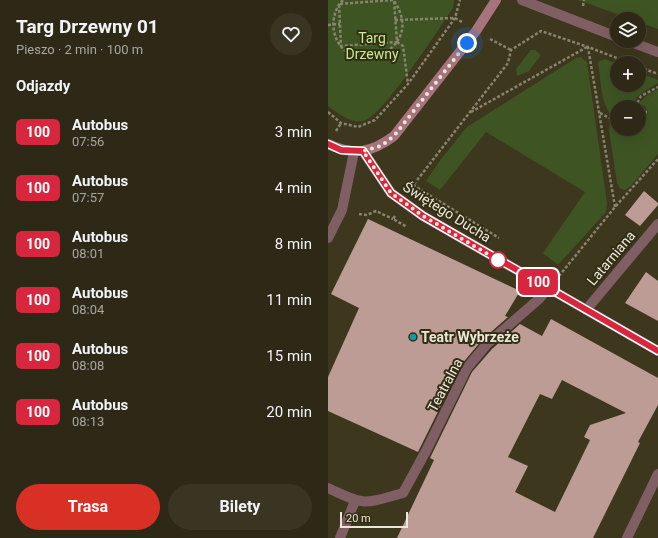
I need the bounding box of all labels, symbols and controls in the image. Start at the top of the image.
map controls [610,12,646,136]
button: layers [610,12,646,48]
button: heart [270,13,312,55]
text: Targ Drzewny 01 [16,15,159,38]
park label: Targ Drzewny [345,30,399,62]
your location [457,33,477,53]
text: Pieszo · 2 min · 100 m [16,42,143,57]
button: + [610,56,646,92]
text: Odjazdy [16,77,70,95]
button: − [610,100,646,136]
text: Autobus [72,116,128,134]
text: 3 min [275,123,312,141]
text: 100 [26,124,50,140]
text: 07:56 [72,134,104,149]
text: Autobus [72,172,128,190]
street label: Świętego Ducha [400,178,494,245]
text: 4 min [275,179,312,197]
text: 100 [26,180,50,196]
text: 07:57 [72,190,104,205]
text: Autobus [72,228,128,246]
street label: Latarniana [584,228,638,288]
text: 8 min [275,235,312,253]
text: 100 [26,236,50,252]
text: 08:01 [72,246,104,261]
unlabelled marker [489,251,507,269]
line badge: 100 [515,269,561,295]
text: 100 [526,274,550,290]
text: Autobus [72,284,128,302]
text: 11 min [266,291,312,309]
text: 100 [26,292,50,308]
text: 08:04 [72,302,104,317]
place label: Teatr Wybrzeże [421,329,519,345]
marker: Teatr Wybrzeże [408,332,418,342]
text: Autobus [72,340,128,358]
text: 15 min [266,347,312,365]
text: 100 [26,348,50,364]
street label: Teatralna [424,356,466,414]
text: 08:08 [72,358,104,373]
text: Autobus [72,396,128,414]
text: 20 min [266,403,312,421]
text: 100 [26,404,50,420]
text: 08:13 [72,414,104,429]
button: Trasa [16,484,160,530]
button: Bilety [168,484,312,530]
scale bar [340,510,408,529]
text: 20 m [346,512,371,525]

